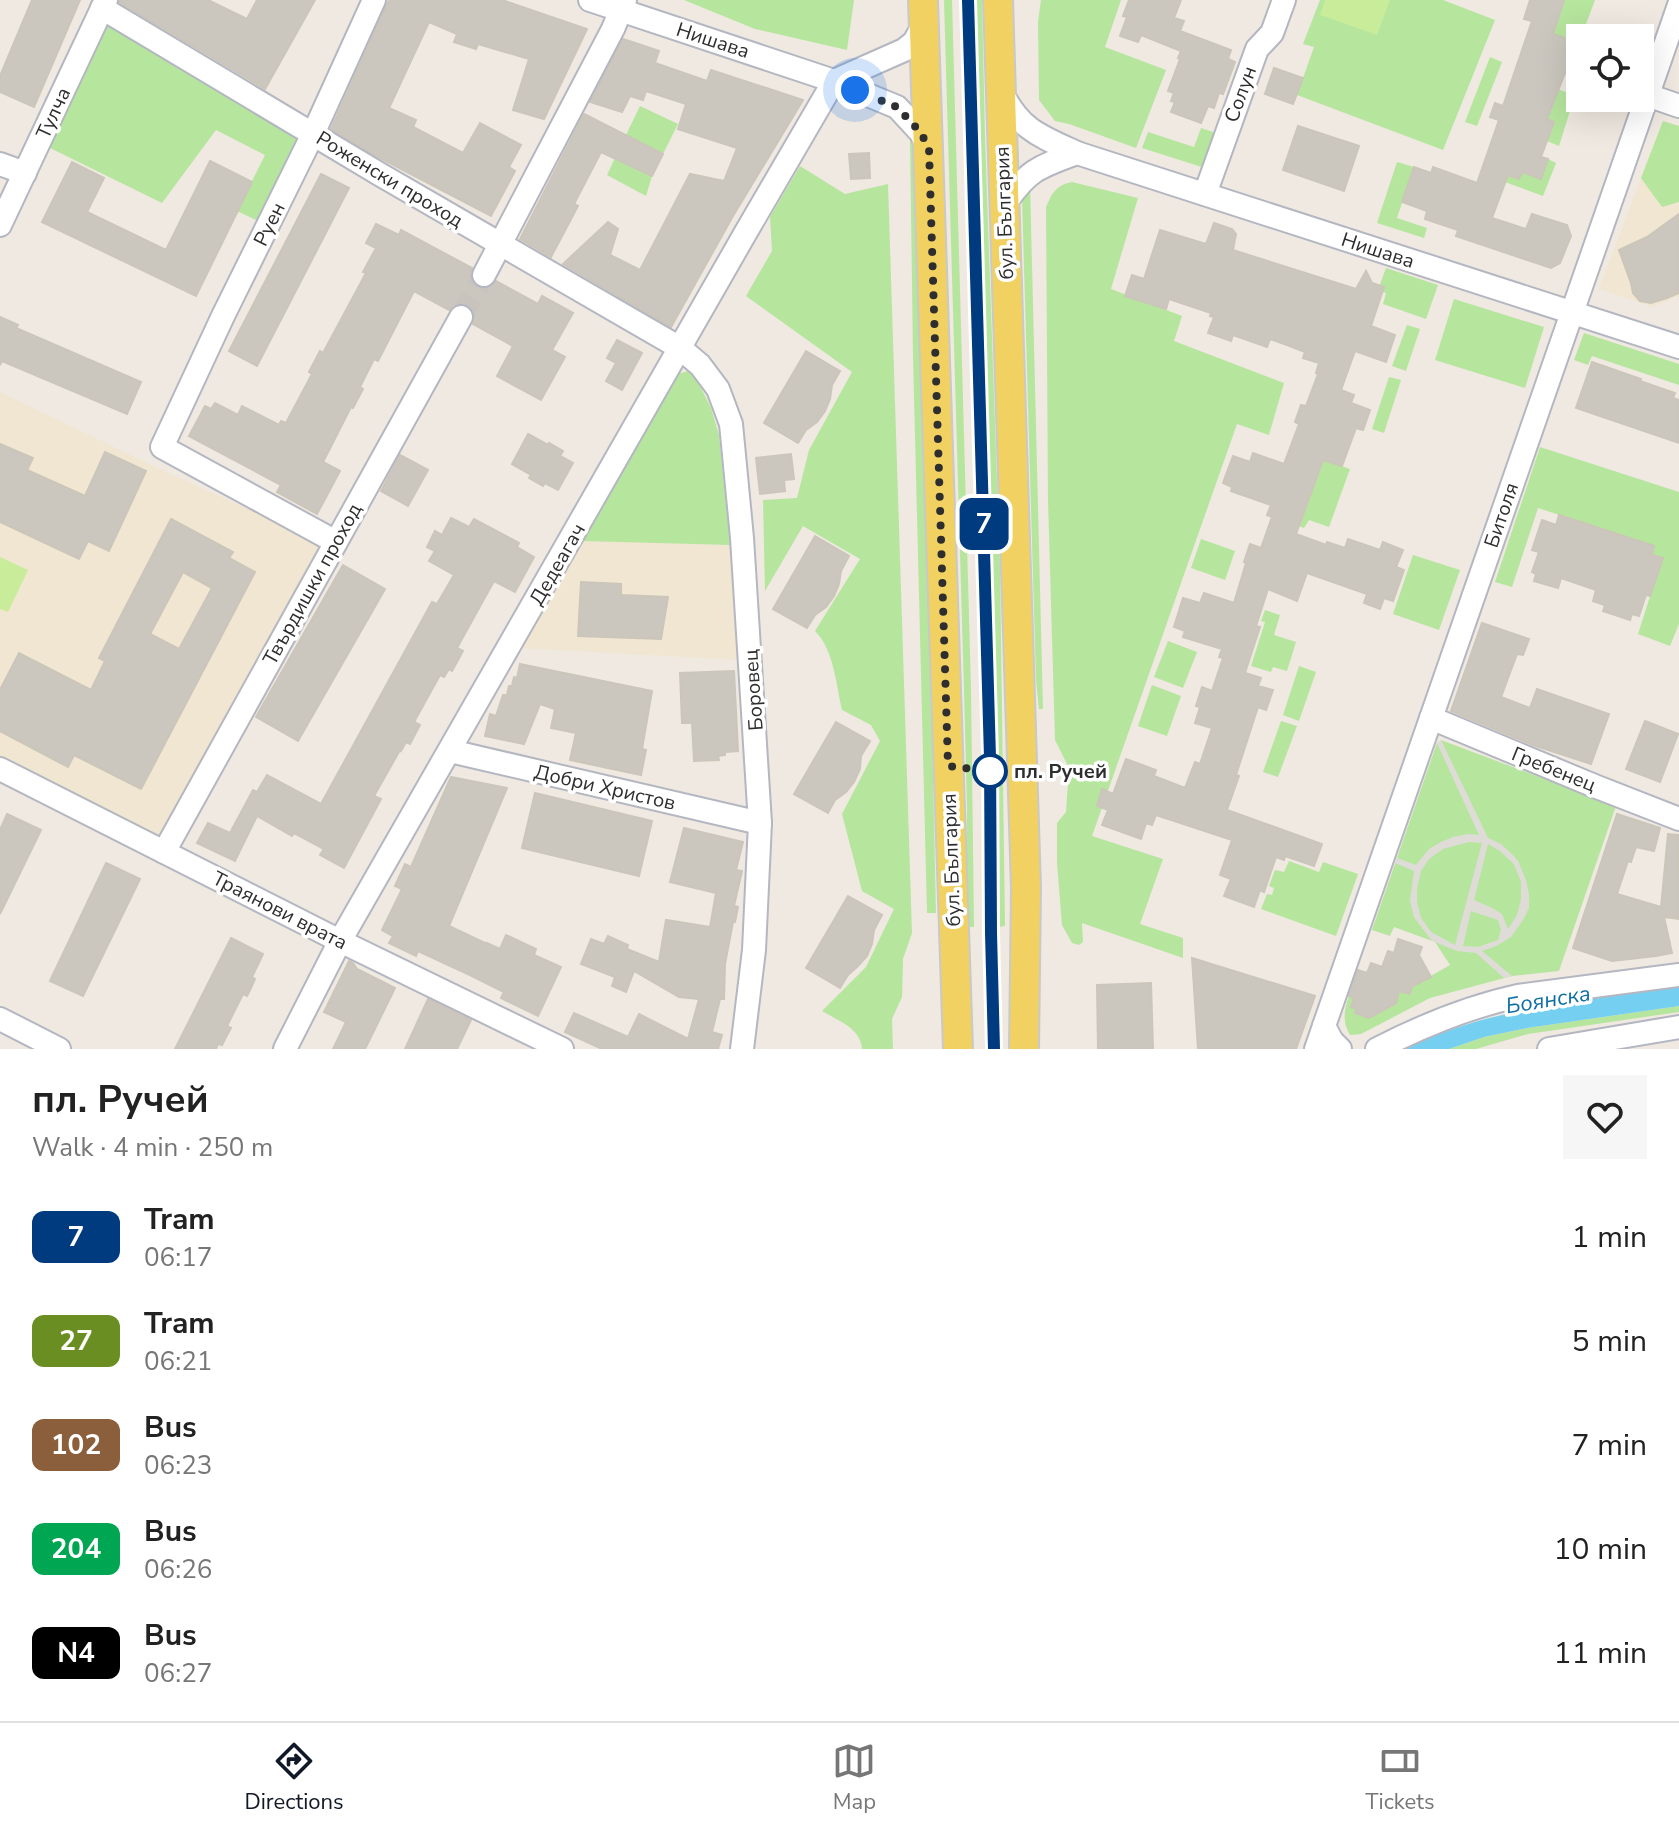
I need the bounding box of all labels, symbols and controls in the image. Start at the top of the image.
street label: Нишава [673,16,753,65]
map controls [1566,24,1654,112]
button: locate [1566,24,1654,112]
street label: Солун [1218,62,1263,126]
your location [835,70,875,110]
street label: Тулча [30,83,77,143]
street label: Роженски проход [311,125,468,234]
street label: бул. България [989,146,1020,280]
street label: Руен [247,198,292,251]
street label: Нишава [1338,226,1418,275]
street label: Битоля [1478,479,1525,551]
street label: Твърдишки проход [257,498,368,670]
line badge: 7 [958,498,1010,550]
text: 7 [976,505,992,543]
street label: Дедеагач [523,518,592,610]
street label: Боровец [737,648,770,732]
street label: Гребенец [1508,740,1600,799]
marker: пл. Ручей [973,754,1007,788]
street label: Добри Христов [532,758,678,817]
place label: пл. Ручей [1014,758,1107,785]
street label: бул. България [936,793,967,927]
street label: Траянови врата [208,865,352,956]
water label: Боянска [1504,978,1593,1021]
text: пл. Ручей [32,1074,209,1125]
button: heart [1563,1075,1647,1159]
text: Walk · 4 min · 250 m [32,1130,273,1165]
text: Tram [144,1199,215,1240]
text: 1 min [1572,1217,1647,1258]
text: 7 [68,1218,84,1256]
text: 06:17 [144,1240,212,1275]
text: Tram [144,1303,215,1344]
text: 5 min [1572,1321,1647,1362]
text: 27 [59,1322,93,1360]
text: 06:21 [144,1344,212,1379]
text: Bus [144,1407,197,1448]
text: 7 min [1572,1425,1647,1466]
text: 102 [51,1426,101,1464]
text: 06:23 [144,1448,212,1483]
text: Bus [144,1511,197,1552]
text: 10 min [1554,1529,1647,1570]
text: 204 [51,1530,101,1568]
text: 06:26 [144,1552,212,1587]
text: Bus [144,1615,197,1656]
text: 11 min [1554,1633,1647,1674]
text: N4 [57,1634,95,1672]
text: 06:27 [144,1656,212,1691]
tab: Directions [244,1739,344,1817]
tab: Map [832,1739,876,1817]
tab: Tickets [1365,1739,1435,1817]

